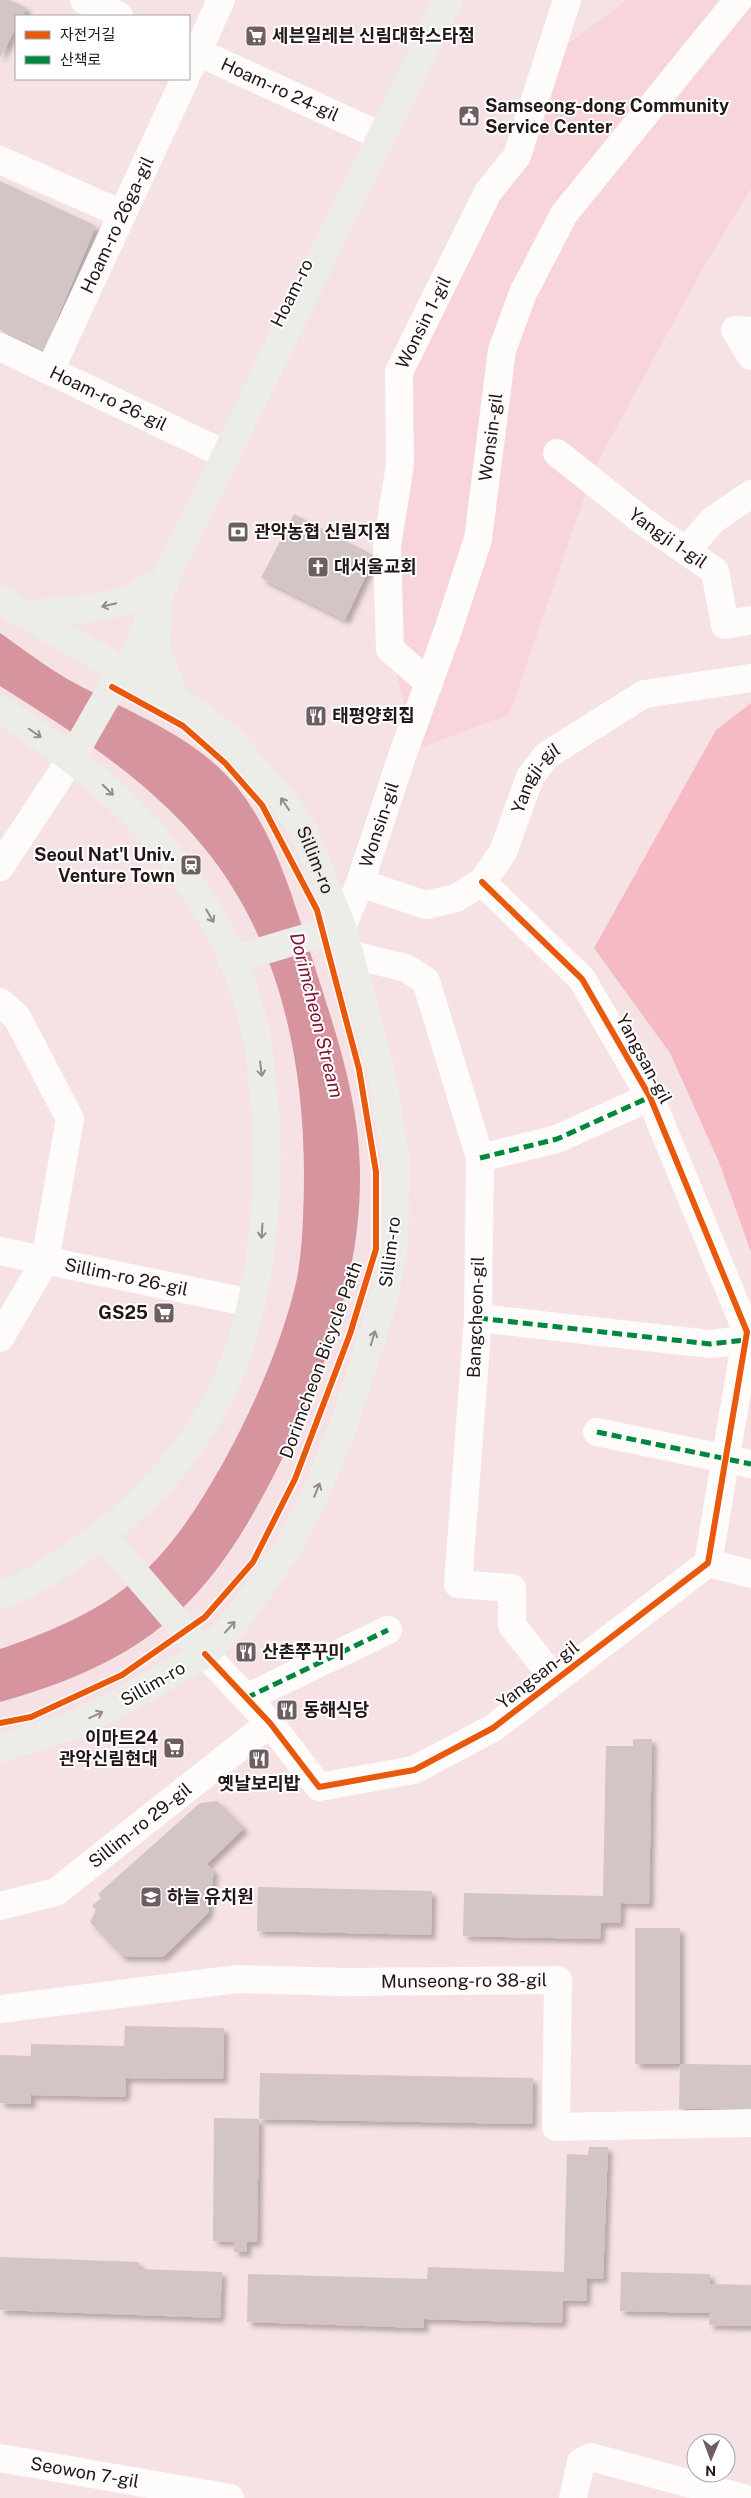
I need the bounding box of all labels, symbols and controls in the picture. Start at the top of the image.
legend [15,15,190,80]
supermarket icon: 세븐일레븐 신림대학스타점 [244,24,268,48]
place label: 세븐일레븐 신림대학스타점 [272,25,475,46]
text: 자전거길 [60,26,115,43]
text: 산책로 [60,51,101,68]
street label: Hoam-ro 24-gil [218,53,342,125]
place label: Samseong-dong Community Service Center [485,95,729,137]
public building icon: Samseong-dong Community Service Center [457,104,481,128]
street label: Hoam-ro 26ga-gil [76,153,158,296]
street label: Hoam-ro [266,255,317,330]
street label: Wonsin 1-gil [391,273,455,372]
street label: Hoam-ro 26-gil [47,361,171,435]
street label: Wonsin-gil [474,392,506,482]
street label: Yangji 1-gil [625,503,711,572]
bank icon: 관악농협 신림지점 [226,520,250,544]
place label: 관악농협 신림지점 [254,521,391,542]
church icon: 대서울교회 [306,555,330,579]
place label: 대서울교회 [334,556,417,577]
one-way arrow [101,600,117,610]
restaurant icon: 태평양회집 [304,704,328,728]
place label: 태평양회집 [332,705,415,726]
one-way arrow [28,728,42,739]
street label: Yangji-gil [507,738,564,816]
street label: Wonsin-gil [355,779,403,870]
one-way arrow [102,784,114,796]
one-way arrow [280,797,290,811]
street label: Sillim-ro [293,823,339,897]
place label: Seoul Nat'l Univ. Venture Town [34,844,175,886]
station icon: Seoul Nat'l Univ. Venture Town [179,853,203,877]
one-way arrow [205,908,215,923]
water label: Dorimcheon Stream [286,930,348,1100]
street label: Yangsan-gil [612,1010,677,1107]
one-way arrow [256,1060,266,1076]
street label: Sillim-ro [375,1215,404,1289]
one-way arrow [257,1223,266,1239]
street label: Sillim-ro 26-gil [63,1254,190,1300]
street label: Bangcheon-gil [463,1256,488,1378]
street label: Dorimcheon Bicycle Path [275,1259,366,1461]
supermarket icon: GS25 [152,1301,176,1325]
place label: GS25 [98,1302,148,1323]
one-way arrow [368,1330,378,1346]
one-way arrow [313,1483,322,1498]
one-way arrow [225,1620,236,1633]
street label: Yangsan-gil [492,1636,583,1713]
restaurant icon: 산촌쭈꾸미 [234,1640,258,1664]
place label: 산촌쭈꾸미 [262,1641,345,1662]
street label: Sillim-ro [117,1657,189,1710]
restaurant icon: 동해식당 [275,1698,299,1722]
place label: 동해식당 [303,1699,369,1720]
one-way arrow [88,1710,103,1720]
place label: 이마트24 관악신림현대 [59,1727,158,1769]
supermarket icon: 이마트24 관악신림현대 [162,1736,186,1760]
restaurant icon: 옛날보리밥 [247,1747,271,1771]
place label: 옛날보리밥 [218,1773,301,1794]
street label: Sillim-ro 29-gil [84,1778,196,1872]
school or university icon: 하늘 유치원 [139,1885,163,1909]
place label: 하늘 유치원 [167,1886,254,1907]
street label: Munseong-ro 38-gil [381,1969,547,1992]
north arrow [686,2433,736,2483]
street label: Seowon 7-gil [29,2452,141,2492]
text: N [705,2463,716,2479]

